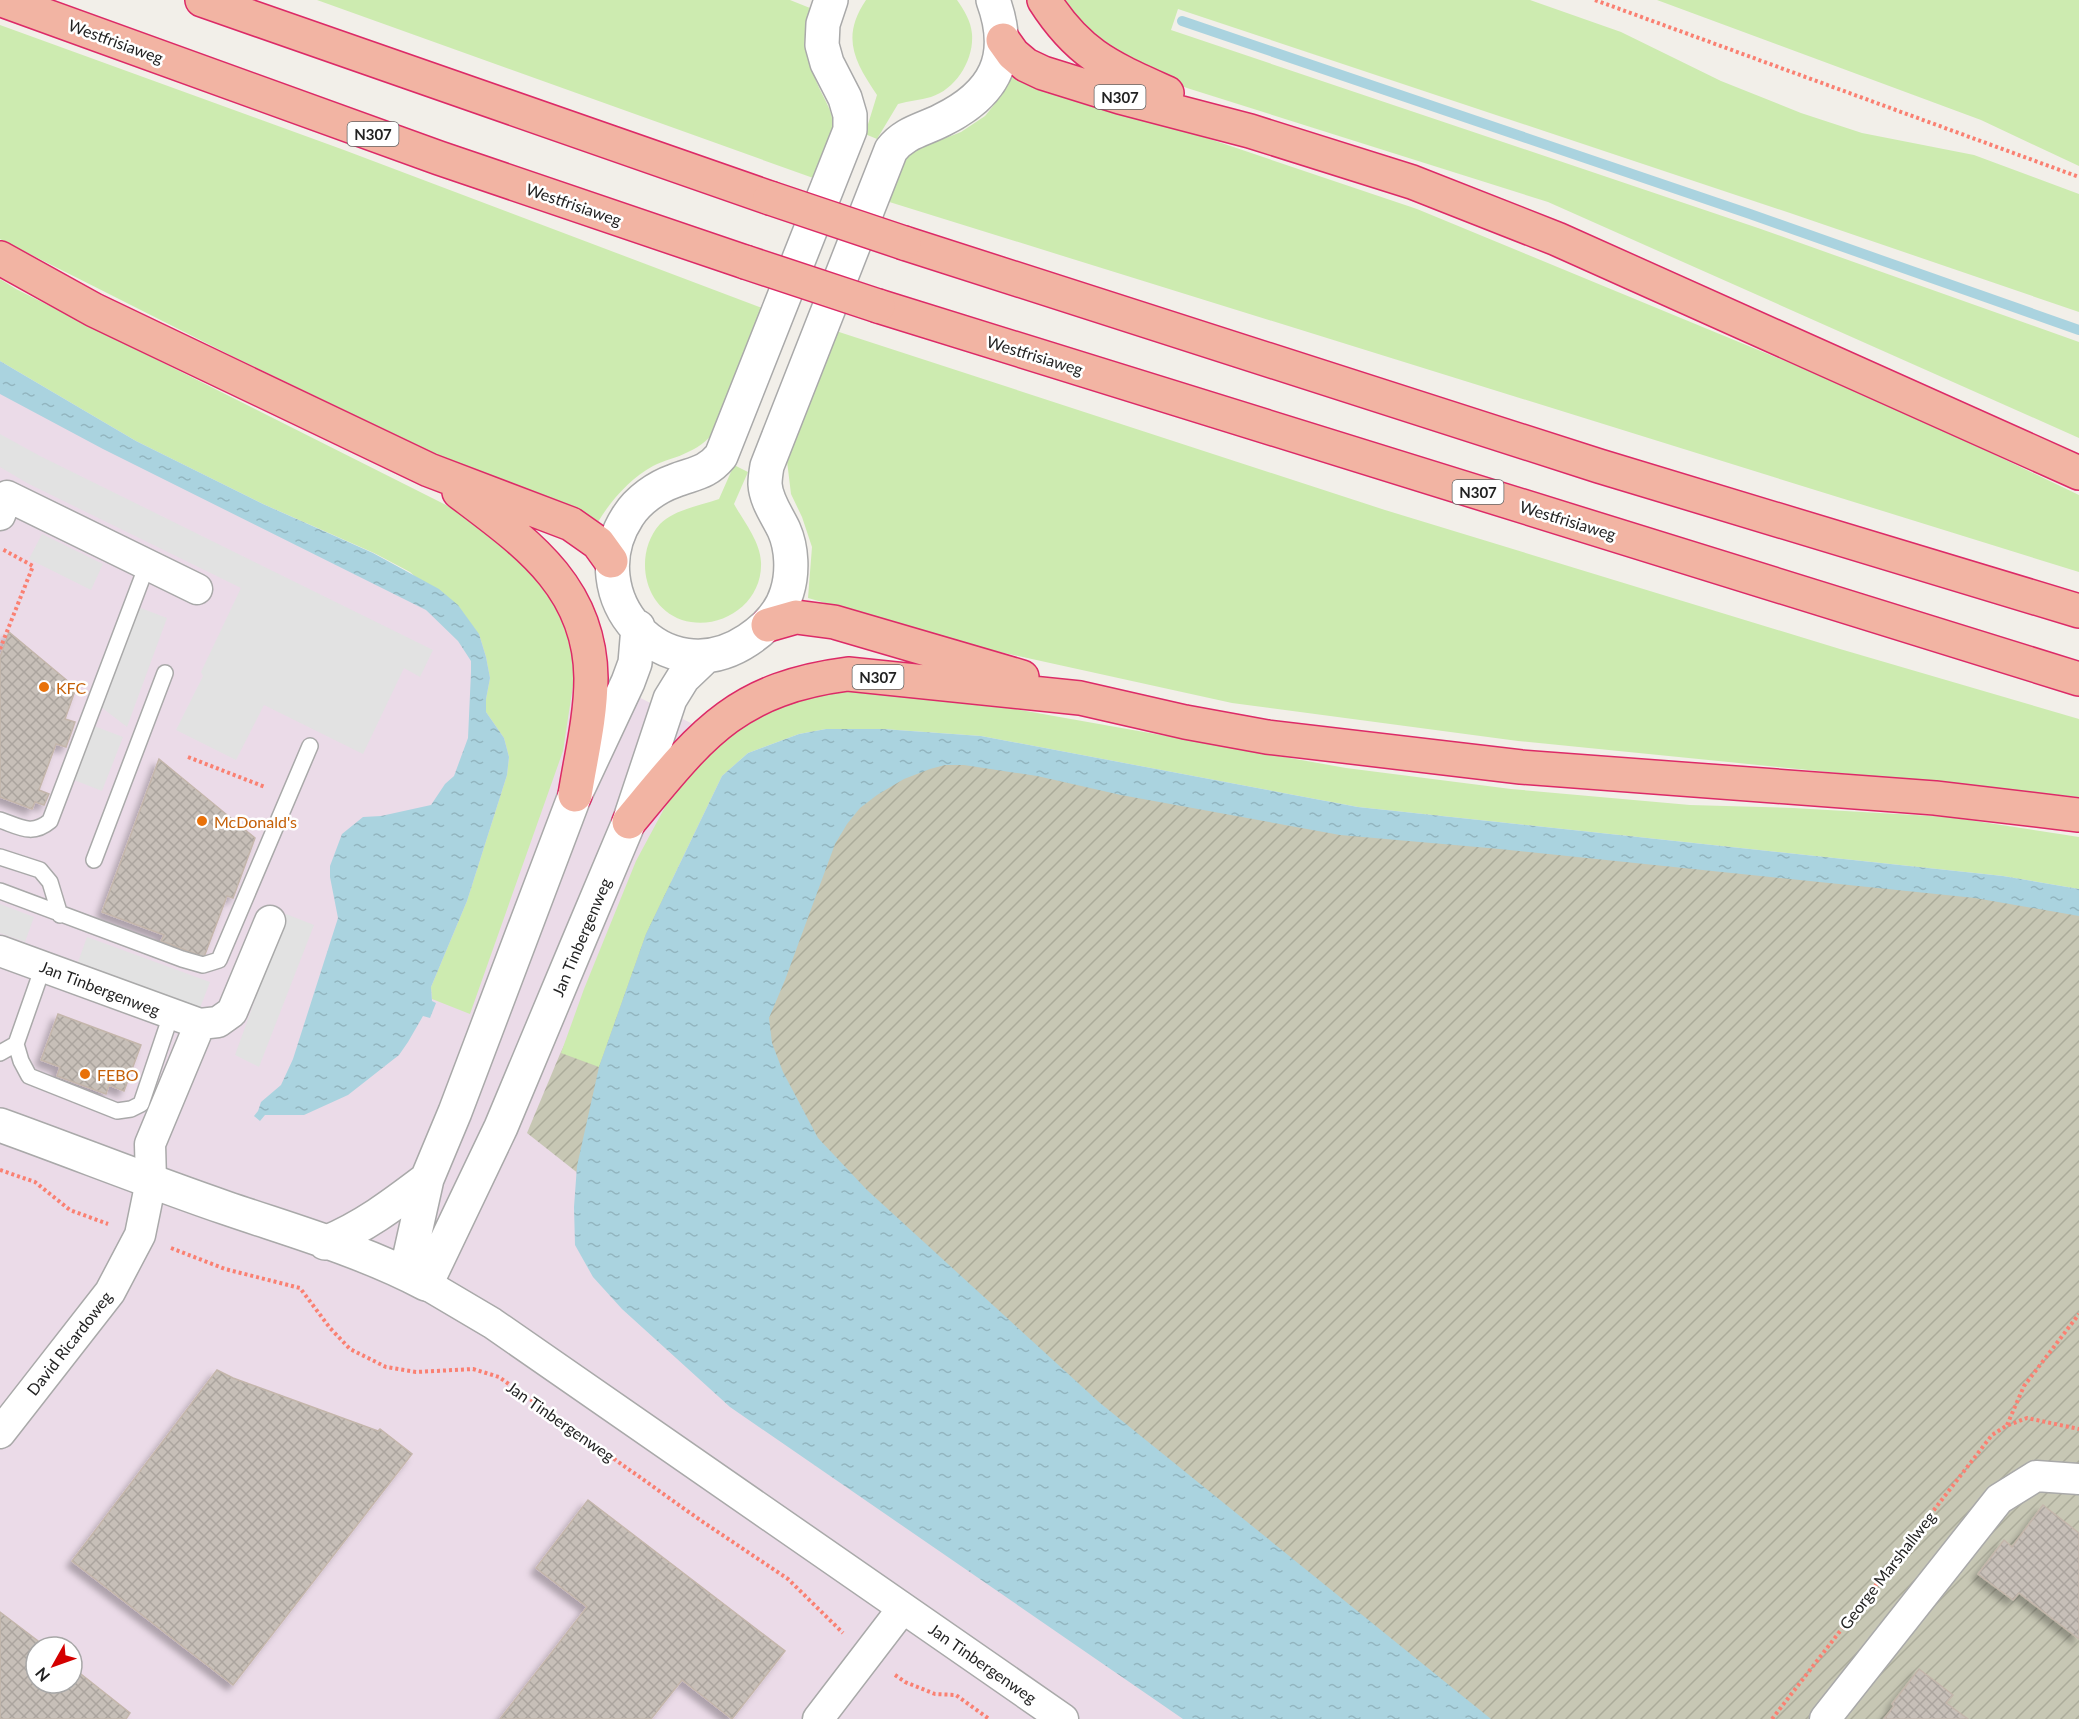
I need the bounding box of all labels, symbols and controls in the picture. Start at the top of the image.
street label: Westfrisiaweg [66,15,166,67]
road number: N307 [1094,85,1146,109]
road number: N307 [348,122,398,146]
street label: Westfrisiaweg [524,179,624,229]
street label: Westfrisiaweg [985,331,1085,379]
road number: N307 [1452,480,1504,504]
street label: Westfrisiaweg [1518,496,1618,544]
road number: N307 [852,665,904,689]
place label: KFC [56,678,87,697]
marker: KFC [37,680,51,694]
place label: McDonald's [214,812,297,831]
marker: McDonald's [195,814,209,828]
street label: Jan Tinbergenweg [547,875,615,999]
street label: Jan Tinbergenweg [37,956,163,1020]
place label: FEBO [97,1065,139,1084]
marker: FEBO [78,1067,92,1081]
street label: David Ricardoweg [22,1287,116,1399]
street label: Jan Tinbergenweg [504,1377,618,1465]
street label: George Marshallweg [1835,1507,1939,1633]
street label: Jan Tinbergenweg [926,1619,1040,1707]
north arrow [24,1635,84,1695]
text: N [31,1664,53,1686]

